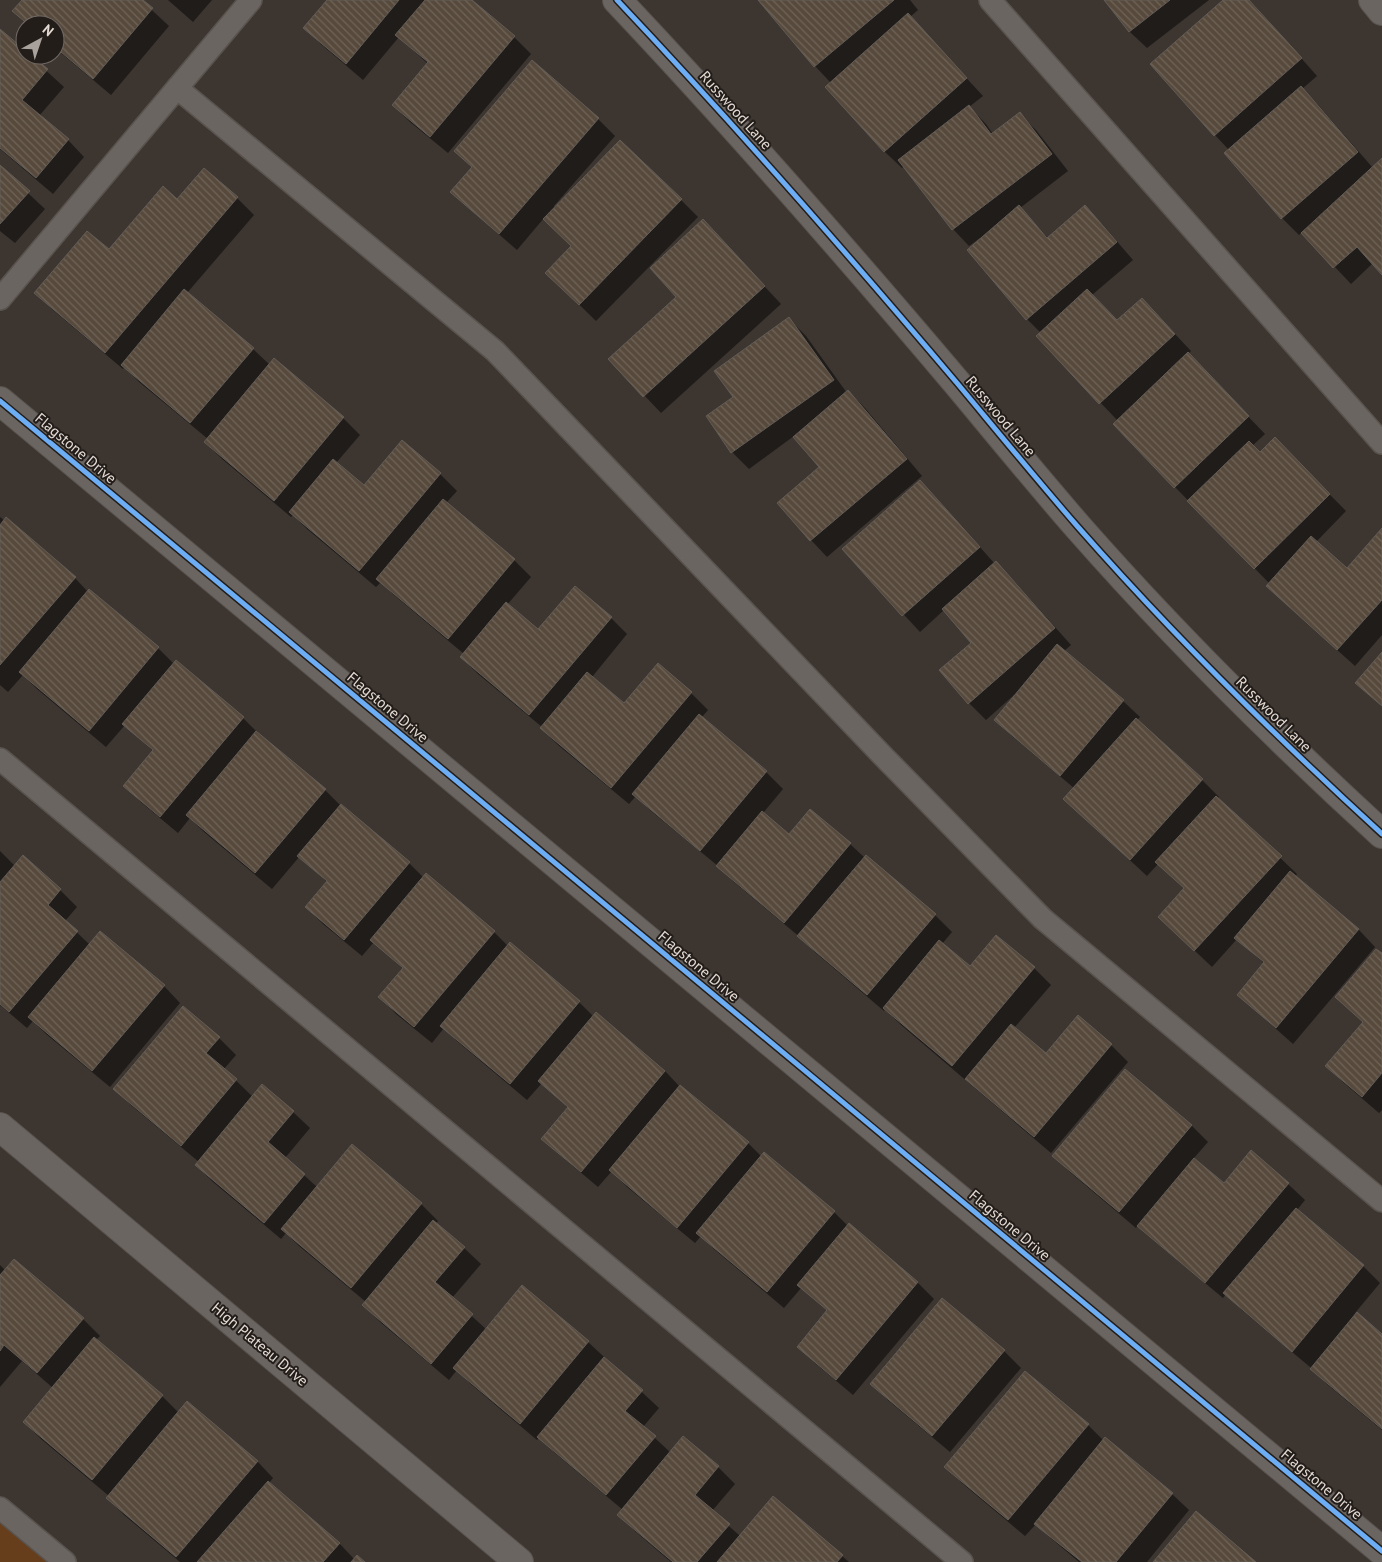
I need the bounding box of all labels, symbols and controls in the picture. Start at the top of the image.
north arrow [15,15,65,65]
text: N [39,20,58,40]
street label: Russwood Lane [696,67,776,153]
street label: Russwood Lane [962,372,1040,460]
street label: Flagstone Drive [31,408,121,488]
street label: Flagstone Drive [343,667,433,747]
street label: Russwood Lane [1232,672,1316,756]
street label: Flagstone Drive [654,926,744,1006]
street label: Flagstone Drive [965,1185,1055,1265]
street label: High Plateau Drive [208,1298,312,1390]
street label: Flagstone Drive [1277,1444,1367,1524]

